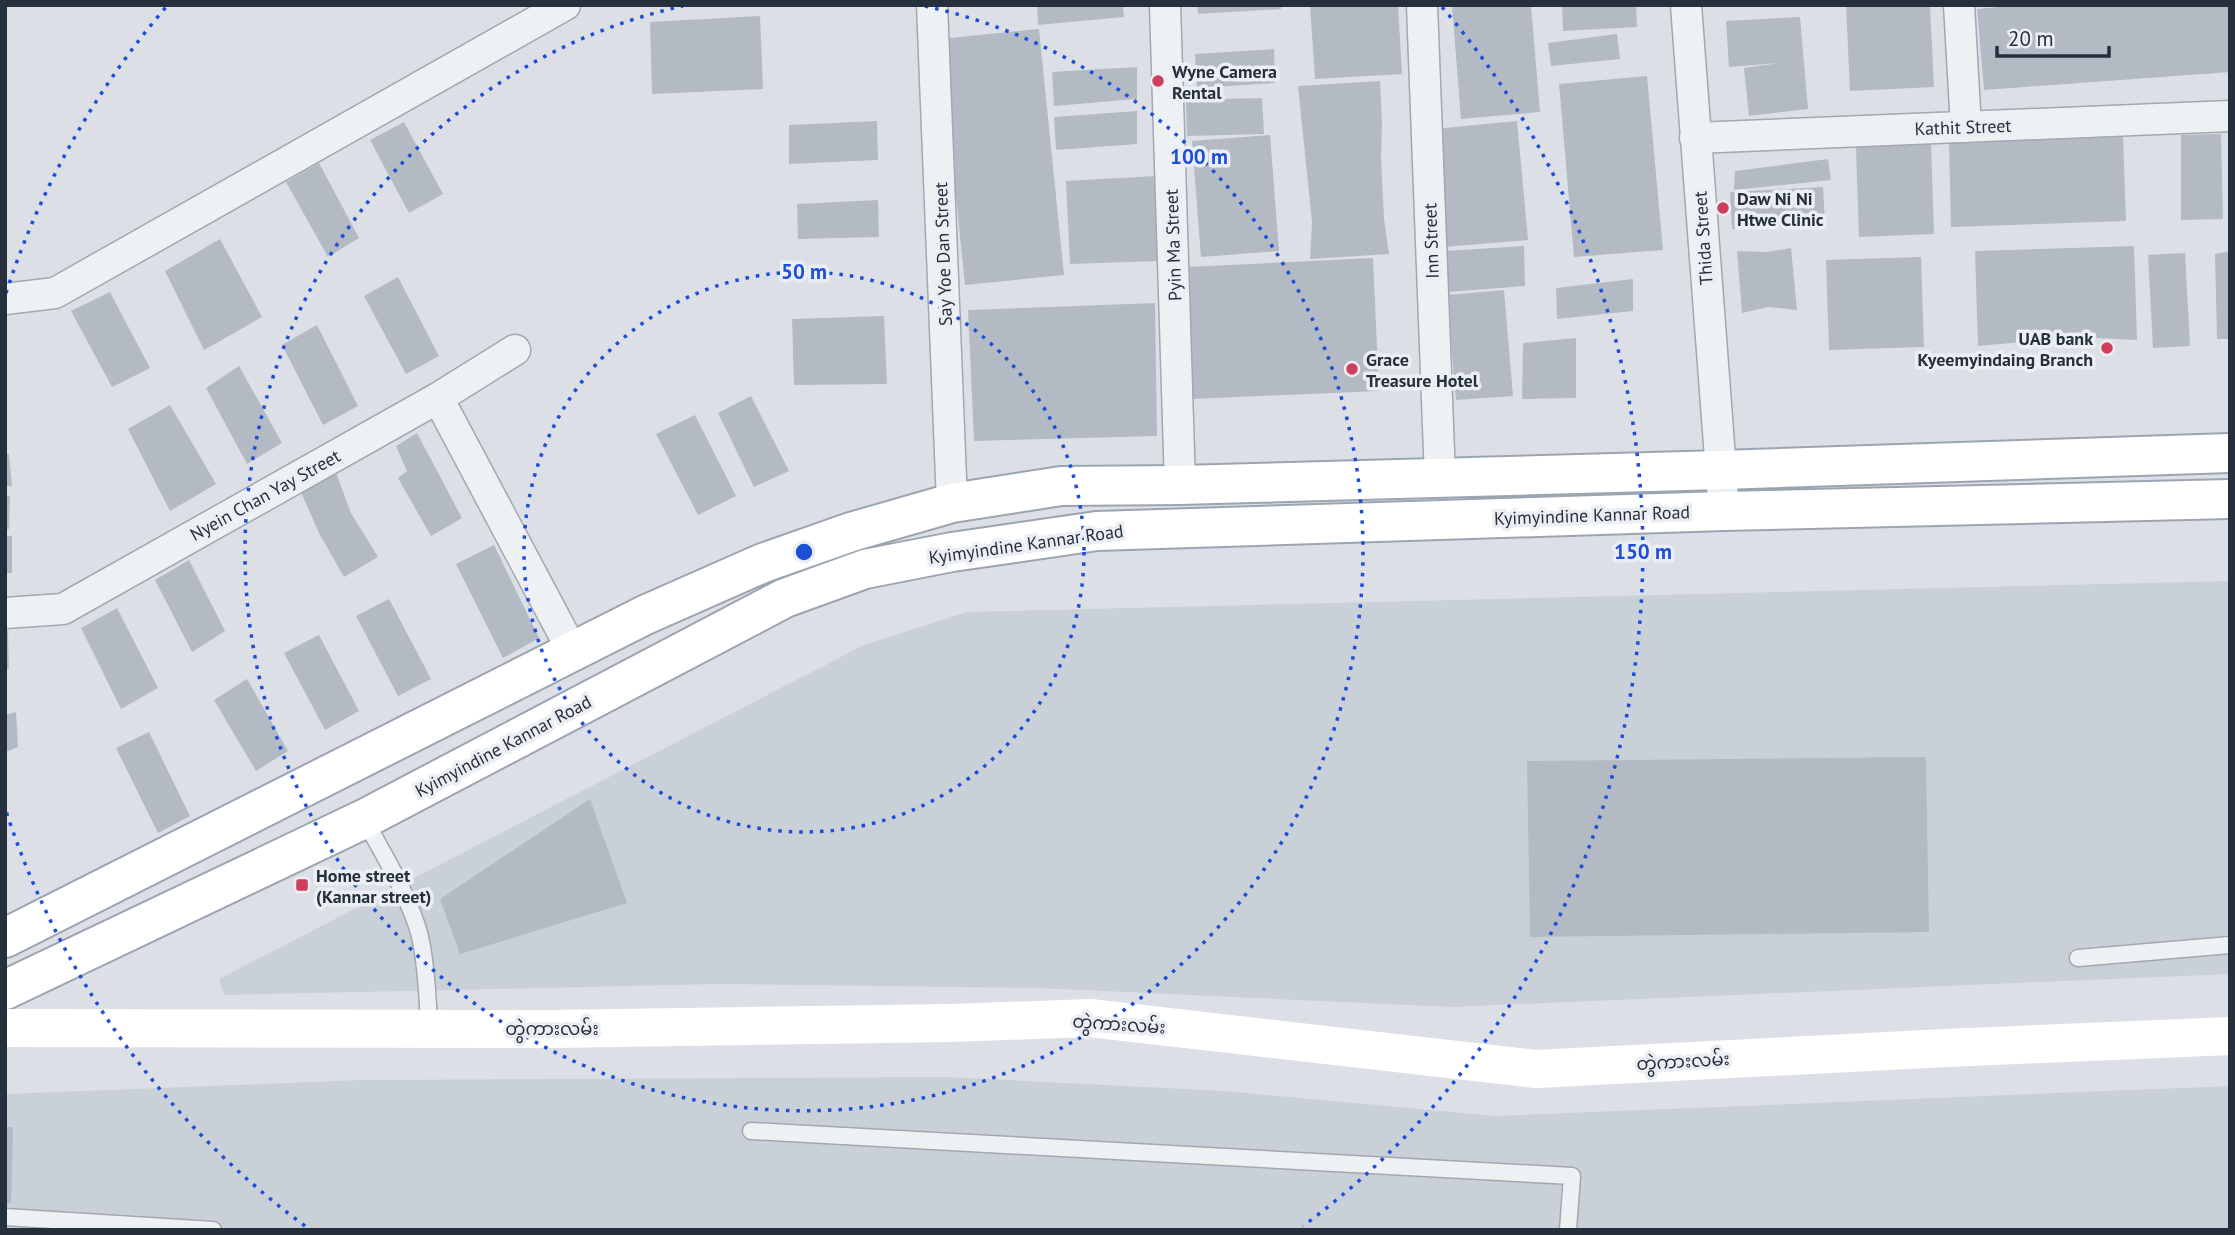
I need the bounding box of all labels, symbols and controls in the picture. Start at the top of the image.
scale bar [1997,14,2109,58]
text: 20 m [2008,25,2054,52]
place label: Wyne Camera Rental [1172,60,1277,104]
marker: Wyne Camera Rental [1150,73,1166,89]
street label: Kathit Street [1914,114,2012,140]
text: 100 m [1170,143,1228,170]
street label: Say Yoe Dan Street [929,182,957,326]
place label: Daw Ni Ni Htwe Clinic [1737,187,1824,231]
street label: Pyin Ma Street [1160,189,1186,301]
street label: Thida Street [1688,190,1718,286]
marker: Daw Ni Ni Htwe Clinic [1715,200,1731,216]
street label: Inn Street [1418,203,1444,279]
text: 50 m [781,258,827,285]
place label: UAB bank Kyeemyindaing Branch [1918,327,2093,371]
marker: UAB bank Kyeemyindaing Branch [2099,340,2115,356]
place label: Grace Treasure Hotel [1366,348,1479,392]
marker: Grace Treasure Hotel [1344,361,1360,377]
street label: Nyein Chan Yay Street [186,444,344,546]
street label: Kyimyindine Kannar Road [1494,500,1690,530]
street label: Kyimyindine Kannar Road [927,519,1125,569]
text: 150 m [1614,538,1672,565]
centre of rings [792,540,816,564]
street label: Kyimyindine Kannar Road [411,690,595,802]
place label: Home street (Kannar street) [316,864,431,908]
marker: Home street (Kannar street) [294,877,310,893]
street label: တွဲကားလမ်း [1071,1008,1167,1043]
street label: တွဲကားလမ်း [505,1016,599,1044]
street label: တွဲကားလမ်း [1636,1046,1731,1079]

